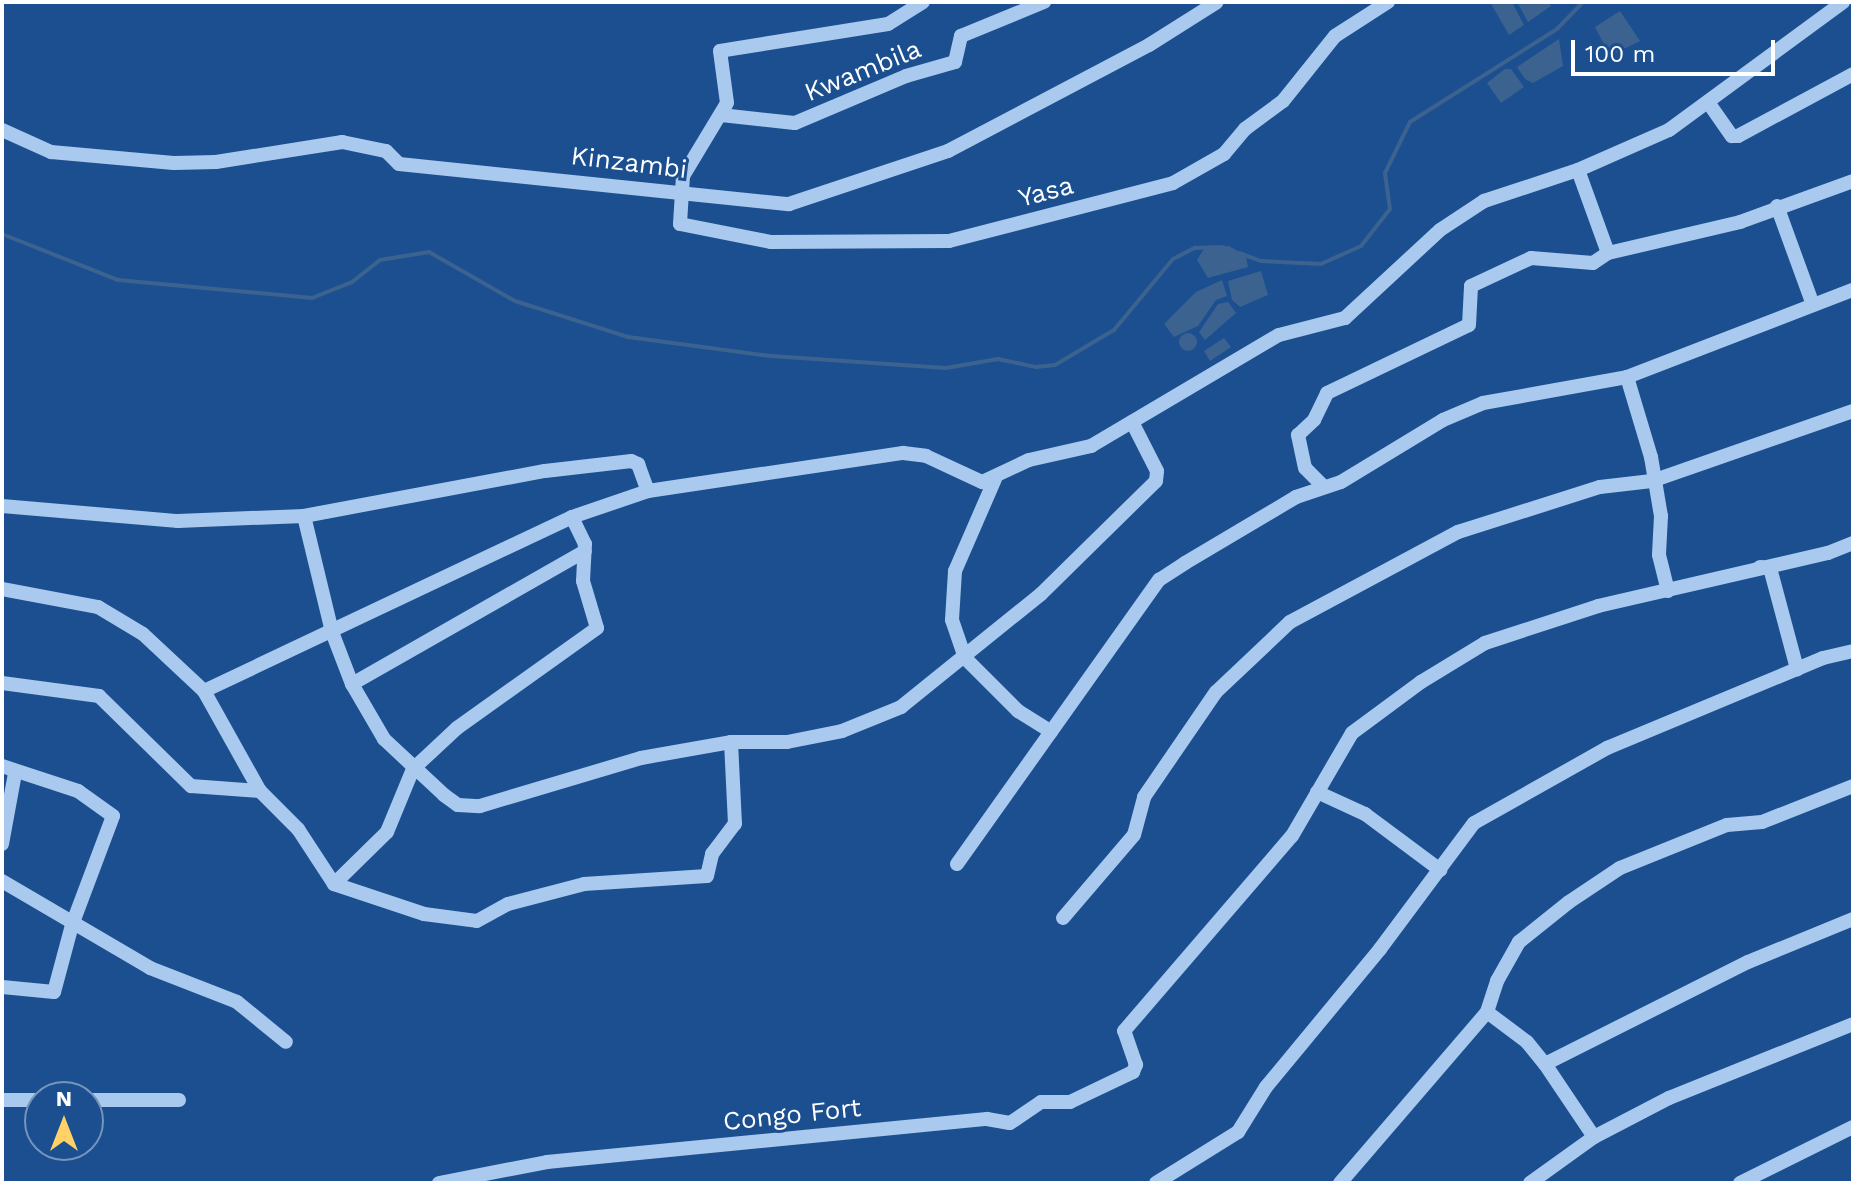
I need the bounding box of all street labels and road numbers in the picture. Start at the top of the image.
street label: Kwambila [800,34,926,108]
street label: Kinzambi [569,140,689,186]
street label: Yasa [1015,170,1077,214]
street label: Congo Fort [721,1092,863,1138]

